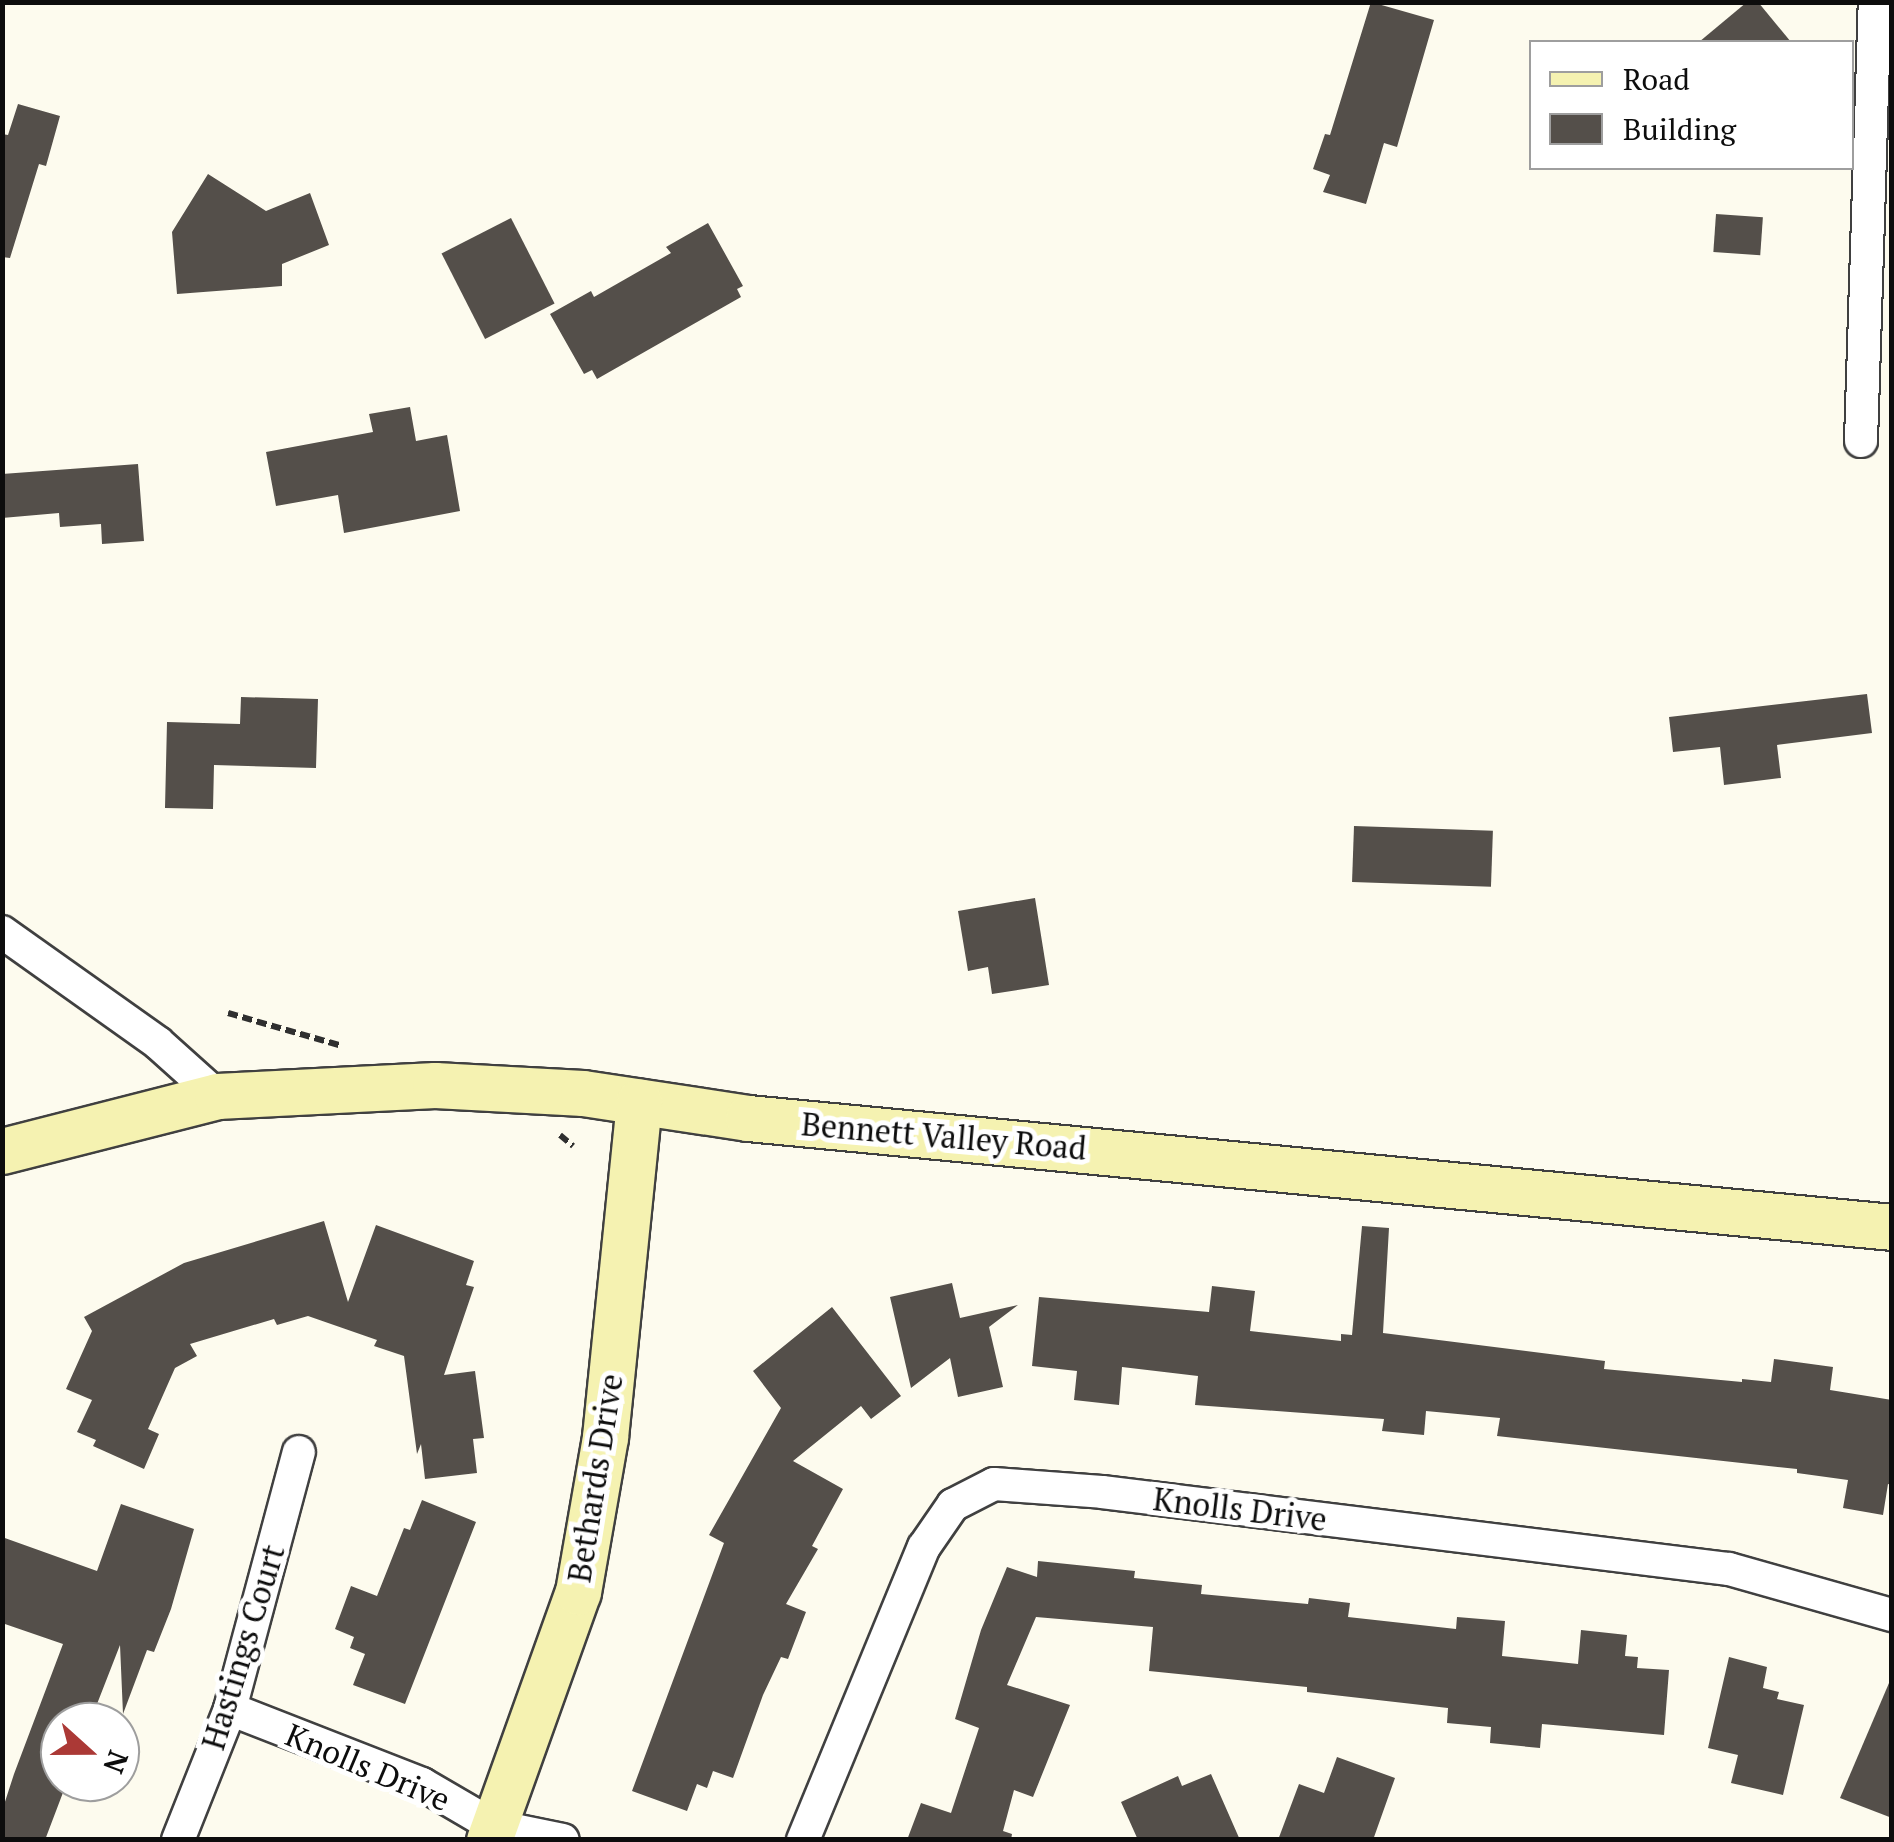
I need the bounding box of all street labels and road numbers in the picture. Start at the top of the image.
street label: Bennett Valley Road [799,1104,1089,1168]
street label: Bethards Drive [560,1371,630,1585]
street label: Knolls Drive [1151,1479,1329,1539]
street label: Hastings Court [194,1540,292,1754]
street label: Knolls Drive [280,1715,456,1819]

